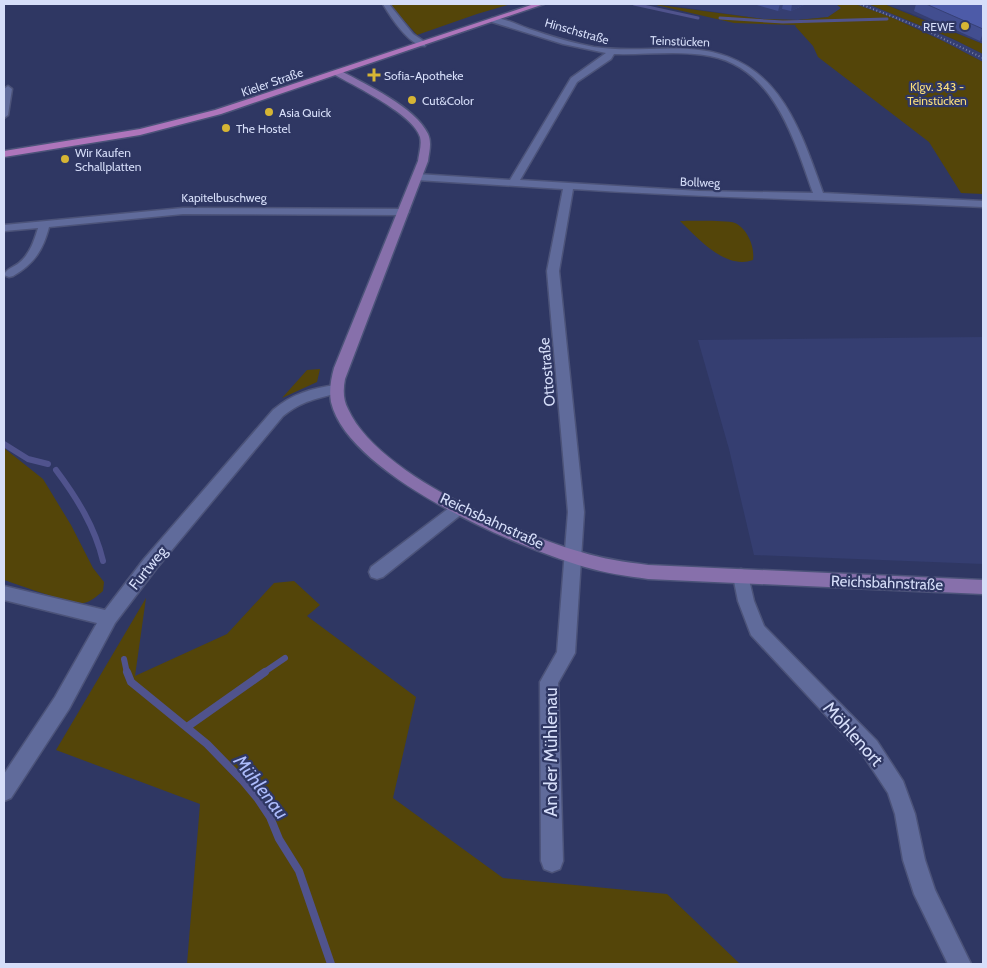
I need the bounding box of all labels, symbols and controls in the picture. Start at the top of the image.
street label: Hinschstraße [543,15,611,47]
place label: REWE [923,19,955,34]
marker: REWE [959,20,971,32]
street label: Teinstücken [650,32,710,50]
street label: Kieler Straße [239,64,305,100]
place label: Sofia-Apotheke [384,68,463,83]
marker: Sofia-Apotheke [368,69,380,81]
park label: Klgv. 343 - Teinstücken [907,79,967,108]
place label: Cut&Color [422,93,474,108]
marker: Cut&Color [406,94,418,106]
place label: Asia Quick [279,105,332,120]
marker: Asia Quick [263,106,275,118]
place label: The Hostel [236,121,291,136]
marker: The Hostel [220,122,232,134]
place label: Wir Kaufen Schallplatten [75,145,142,174]
marker: Wir Kaufen Schallplatten [59,153,71,165]
street label: Bollweg [680,174,721,190]
street label: Kapitelbuschweg [181,190,268,205]
street label: Ottostraße [535,336,559,407]
street label: Reichsbahnstraße [437,489,547,553]
street label: Furtweg [125,542,171,593]
street label: Reichsbahnstraße [831,572,944,594]
street label: An der Mühlenau [540,687,562,817]
street label: Möhlenort [818,697,888,771]
water label: Mühlenau [228,749,293,824]

